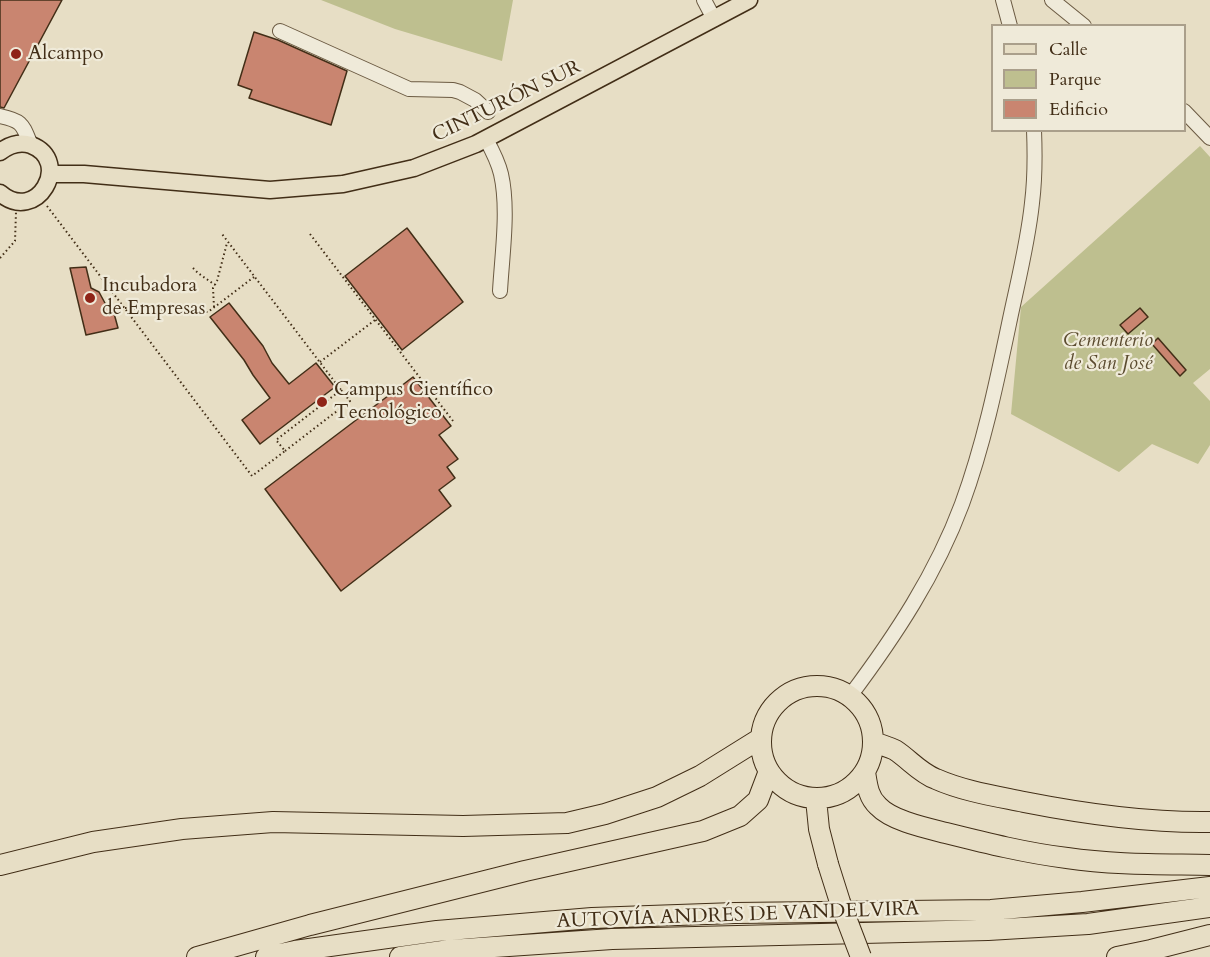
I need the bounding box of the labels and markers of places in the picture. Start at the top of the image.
place label: Alcampo [28,42,103,66]
marker: Alcampo [9,47,23,61]
place label: Incubadora de Empresas [102,274,205,321]
marker: Incubadora de Empresas [83,291,97,305]
place label: Campus Científico Tecnológico [334,378,493,425]
marker: Campus Científico Tecnológico [315,395,329,409]

